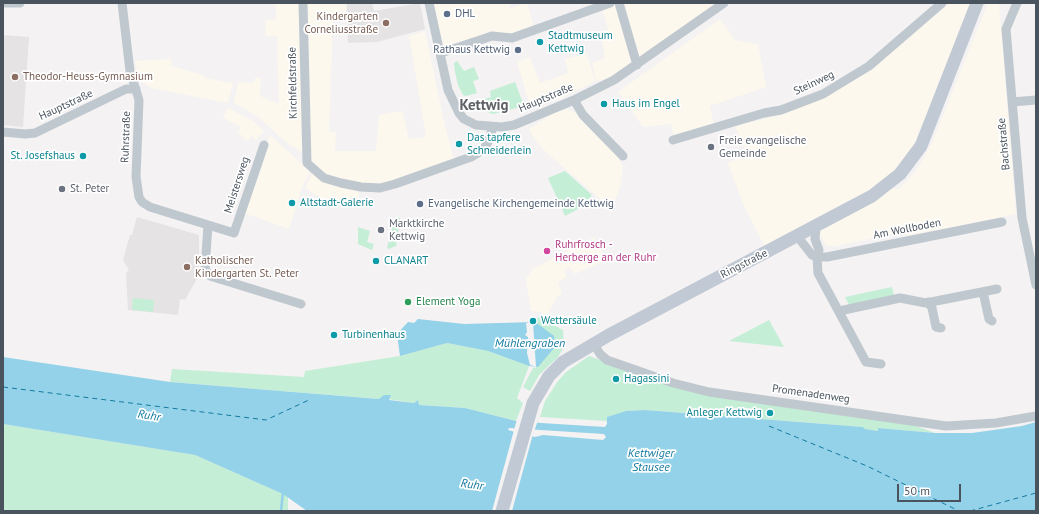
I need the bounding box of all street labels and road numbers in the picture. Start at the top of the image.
street label: Kirchfeldstraße [286,47,300,119]
street label: Steinweg [792,68,836,98]
street label: Hauptstraße [517,81,575,115]
street label: Hauptstraße [37,87,95,123]
street label: Ruhrstraße [119,111,133,163]
street label: Bachstraße [995,117,1013,171]
street label: Meistersweg [222,155,252,215]
street label: Am Wollboden [872,216,942,242]
street label: Ringstraße [718,247,770,281]
street label: Promenadenweg [771,382,851,406]

